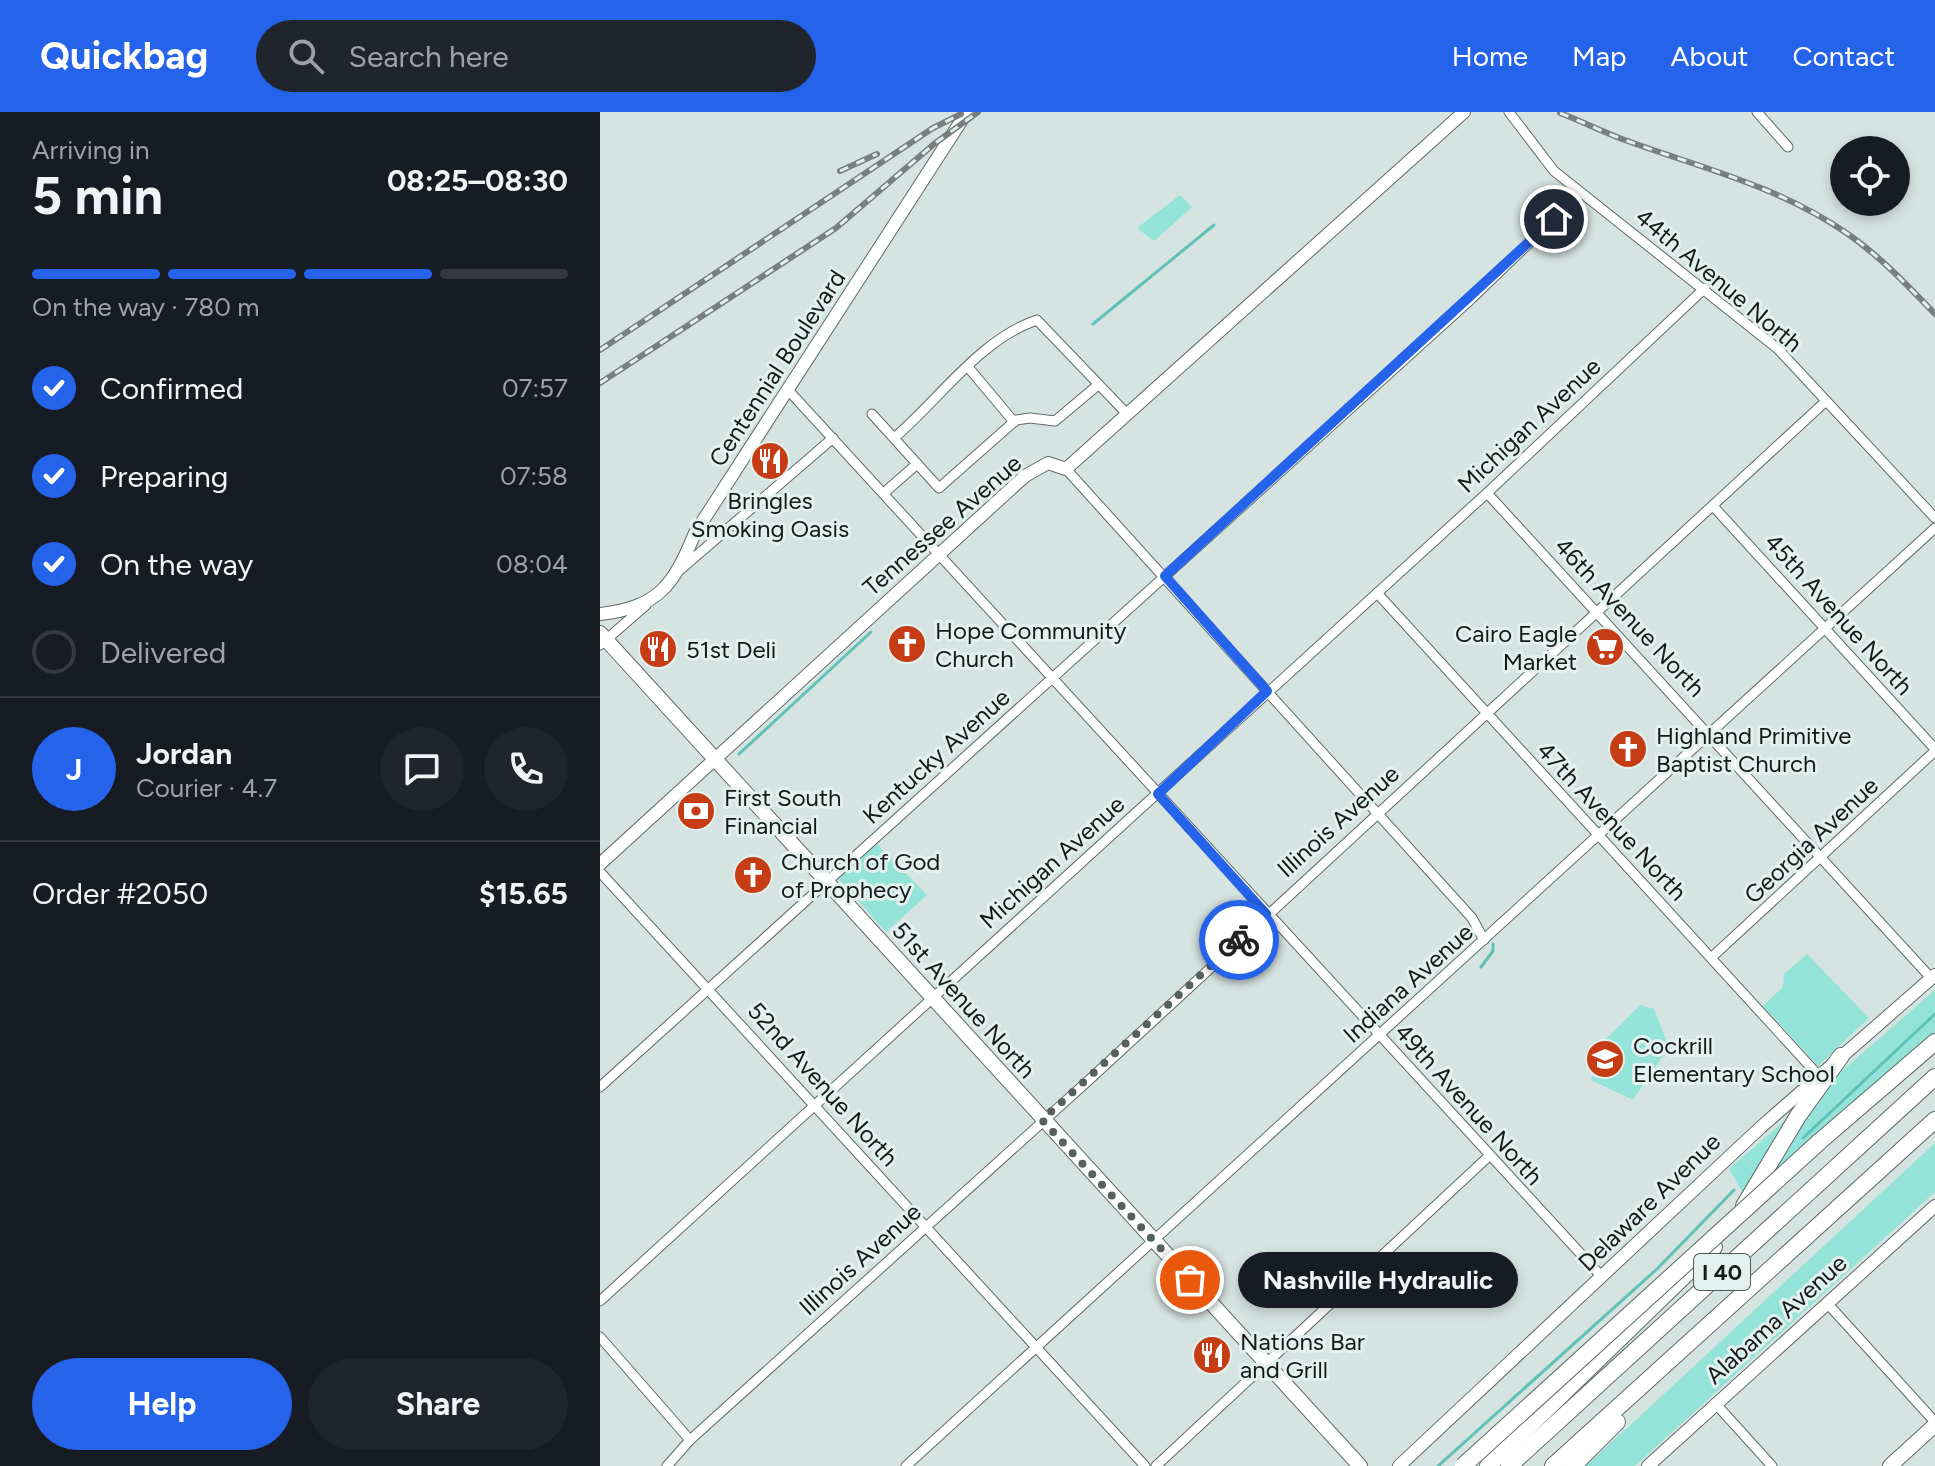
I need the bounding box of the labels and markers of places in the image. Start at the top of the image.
pin [1520,185,1588,253]
restaurant icon: Bringles Smoking Oasis [749,440,791,482]
place label: Bringles Smoking Oasis [691,486,849,543]
place label: Hope Community Church [935,616,1127,673]
place label: Cairo Eagle Market [1455,619,1577,676]
church icon: Hope Community Church [886,623,928,665]
supermarket icon: Cairo Eagle Market [1584,626,1626,668]
restaurant icon: 51st Deli [637,628,679,670]
place label: 51st Deli [686,635,776,664]
place label: Highland Primitive Baptist Church [1656,721,1851,778]
church icon: Highland Primitive Baptist Church [1607,728,1649,770]
place label: First South Financial [724,783,841,840]
bank icon: First South Financial [675,790,717,832]
place label: Church of God of Prophecy [781,847,940,904]
church icon: Church of God of Prophecy [732,854,774,896]
place label: Cockrill Elementary School [1633,1031,1835,1088]
school or university icon: Cockrill Elementary School [1584,1038,1626,1080]
pin [1156,1246,1224,1314]
callout: Nashville Hydraulic [1238,1252,1518,1308]
place label: Nations Bar and Grill [1240,1327,1365,1384]
restaurant icon: Nations Bar and Grill [1191,1334,1233,1376]

